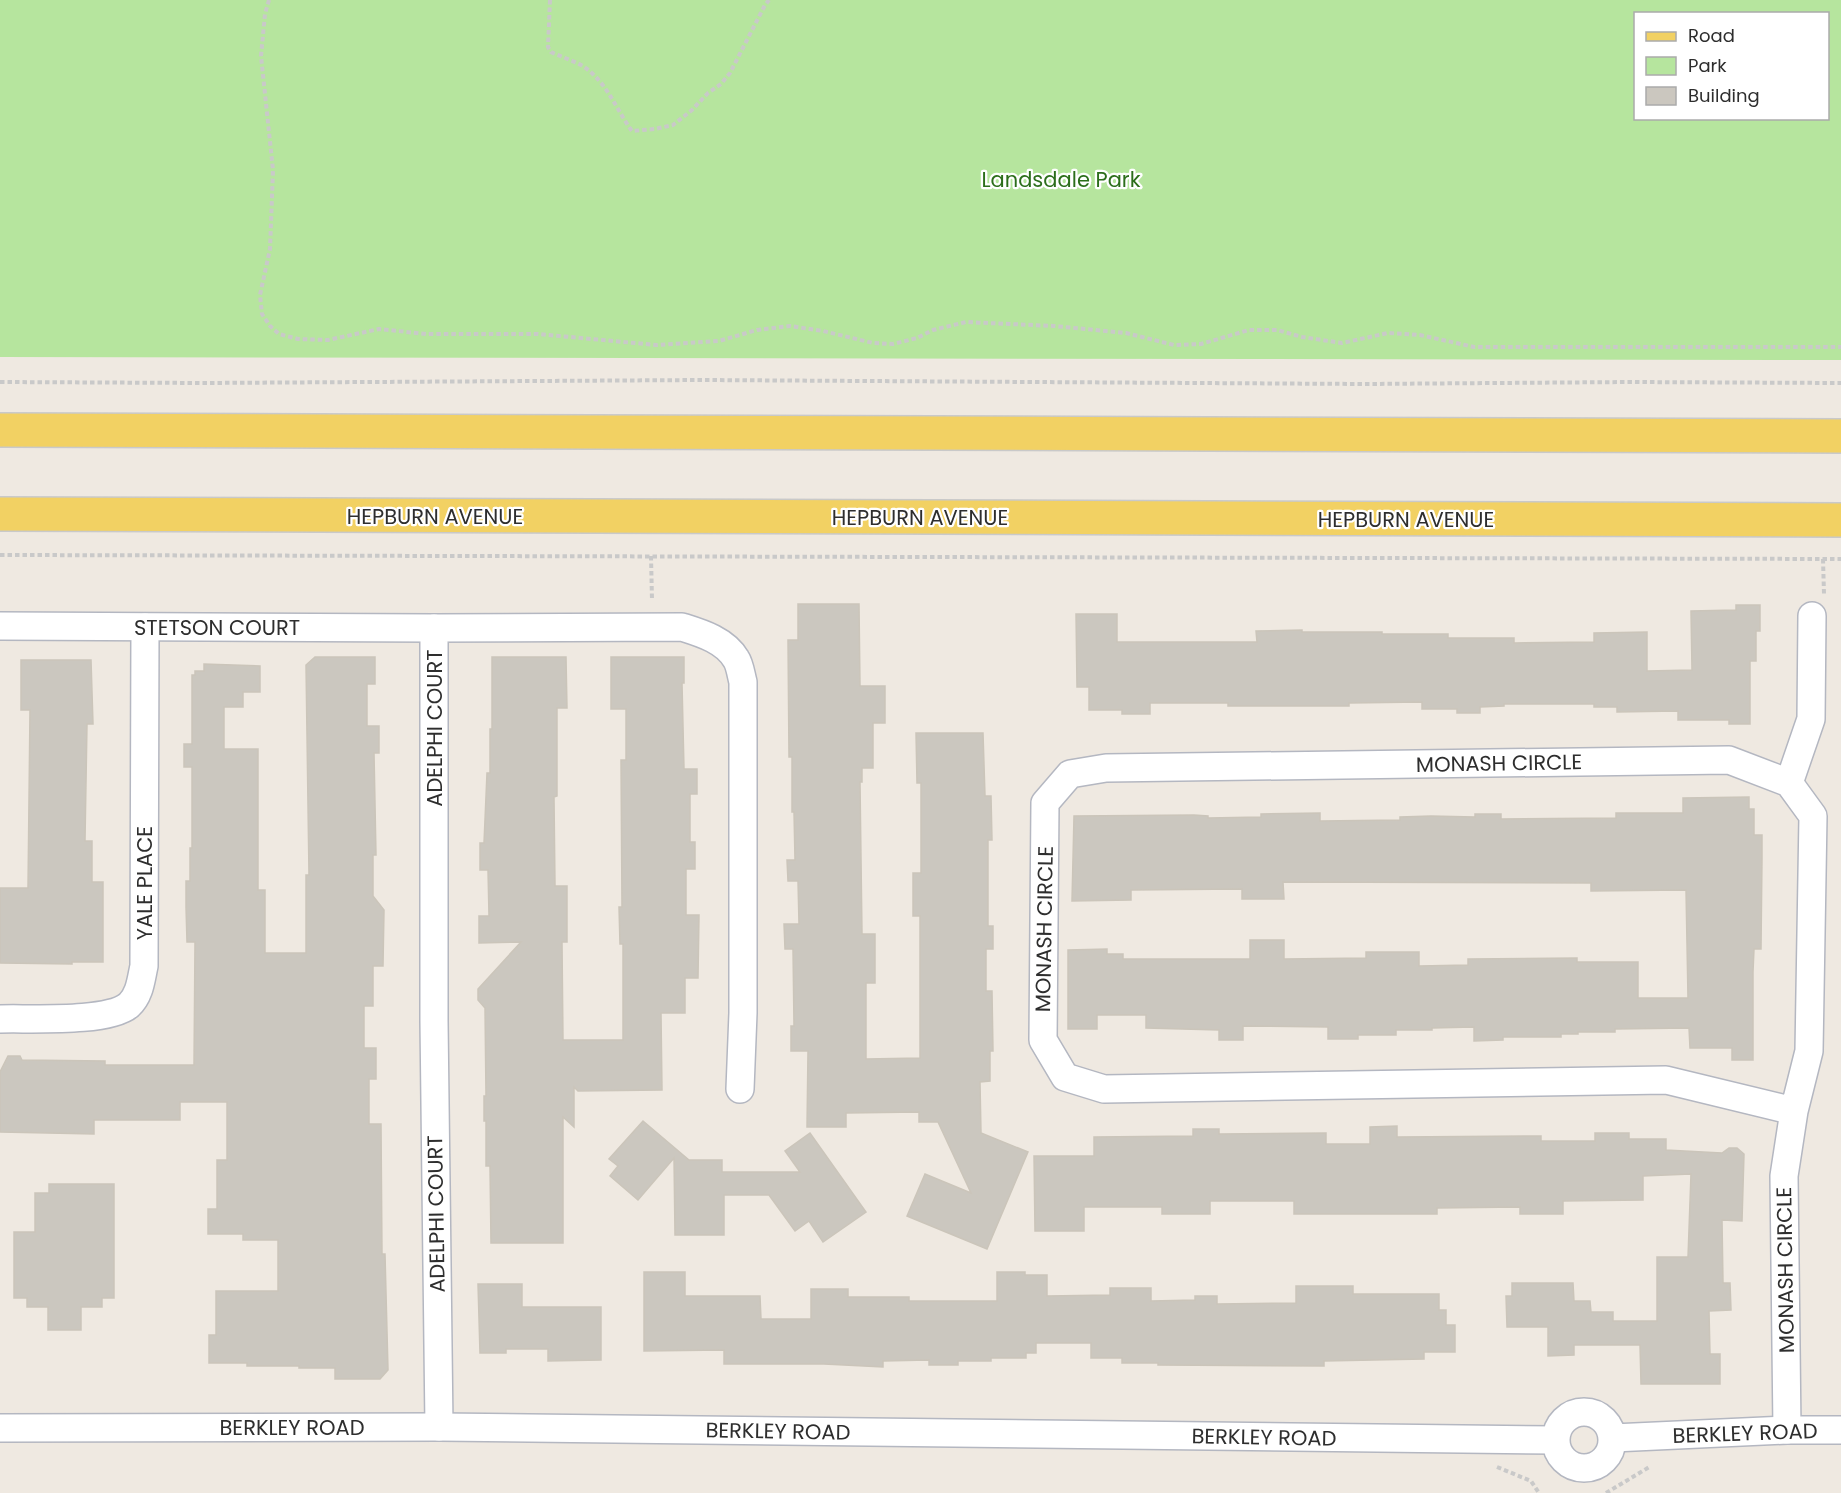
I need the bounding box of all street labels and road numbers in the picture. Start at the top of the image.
street label: HEPBURN AVENUE [347,502,523,531]
street label: HEPBURN AVENUE [832,503,1008,532]
street label: HEPBURN AVENUE [1318,505,1494,534]
street label: STETSON COURT [134,613,300,642]
street label: ADELPHI COURT [420,649,449,807]
street label: MONASH CIRCLE [1416,747,1582,779]
street label: YALE PLACE [130,826,159,940]
street label: MONASH CIRCLE [1028,846,1060,1012]
street label: ADELPHI COURT [420,1135,452,1293]
street label: MONASH CIRCLE [1769,1187,1801,1353]
street label: BERKLEY ROAD [220,1413,364,1442]
street label: BERKLEY ROAD [705,1415,851,1447]
street label: BERKLEY ROAD [1672,1416,1818,1450]
street label: BERKLEY ROAD [1191,1421,1337,1453]

